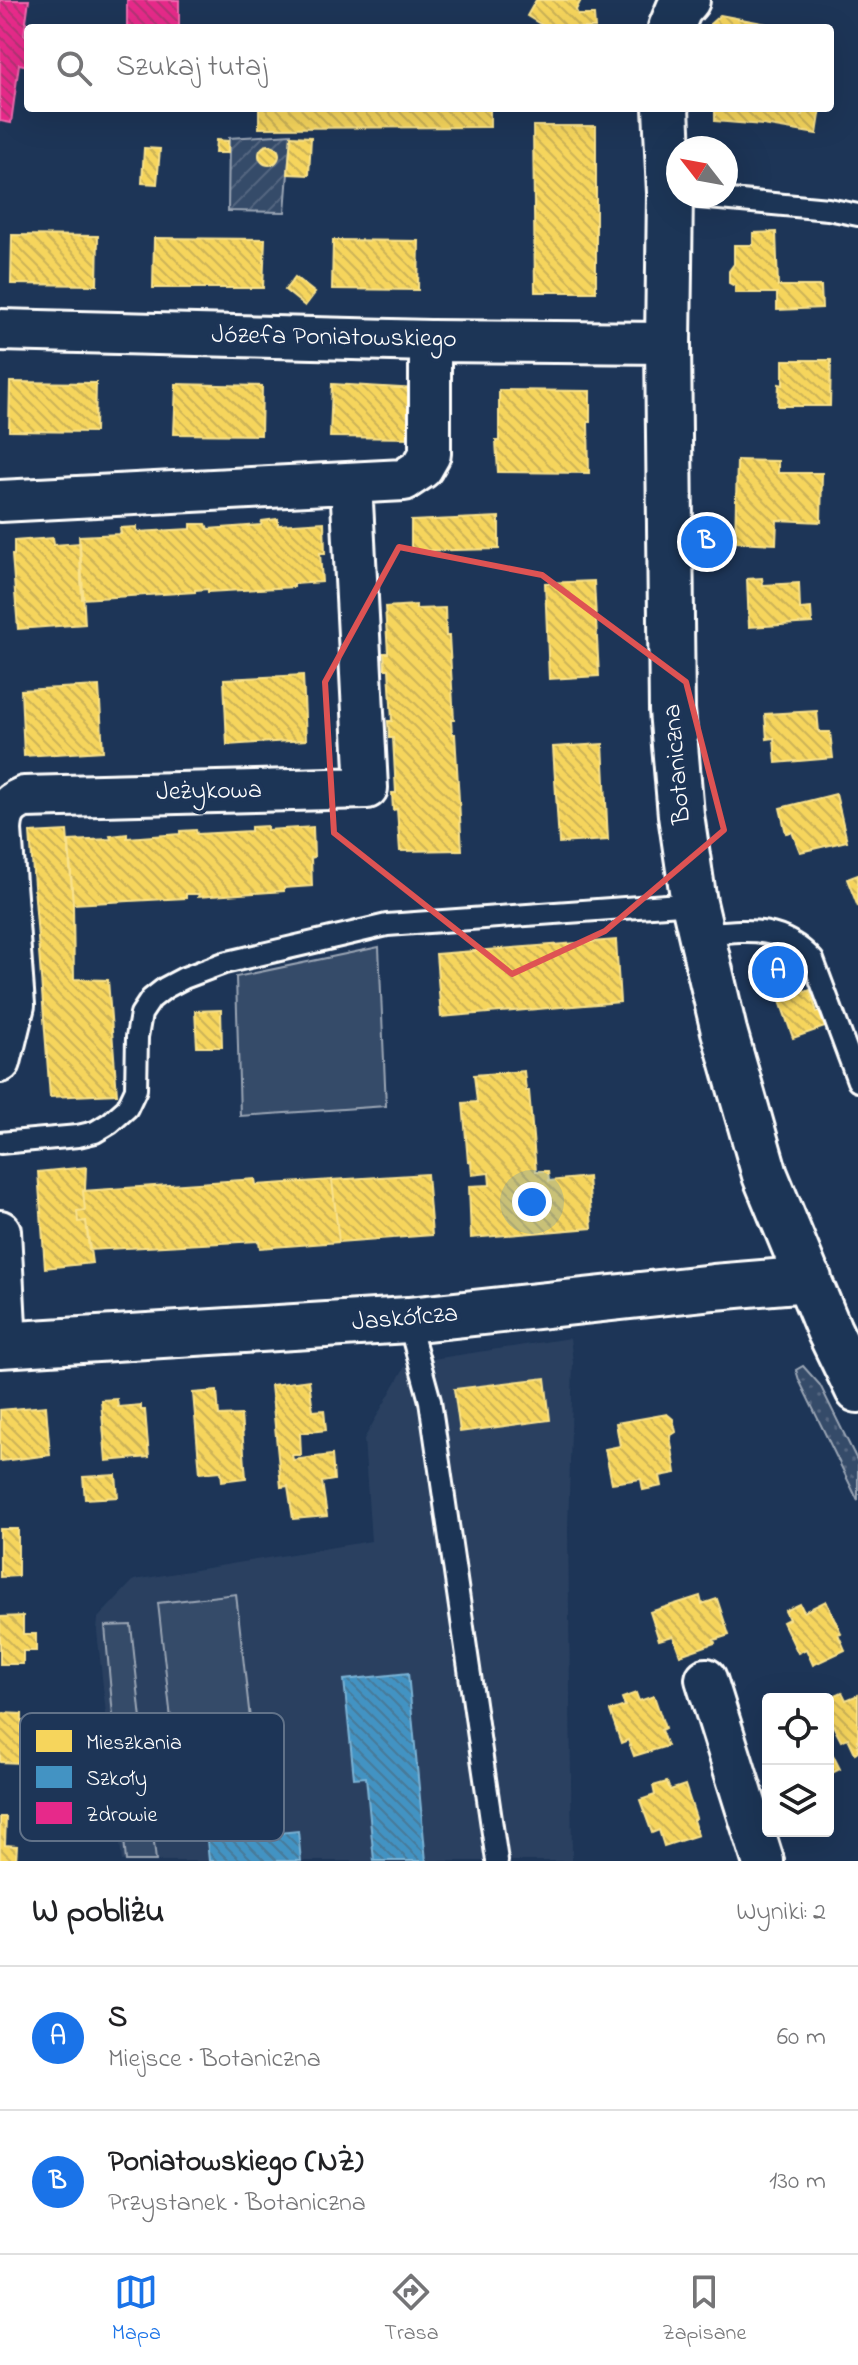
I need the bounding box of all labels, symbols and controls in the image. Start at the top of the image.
search box [24,24,834,112]
icon: search [52,46,96,90]
text: Szukaj tutaj [116,46,267,90]
north arrow [666,136,738,208]
street label: Józefa Poniatowskiego [211,317,457,359]
pin: B [681,512,733,572]
street label: Botaniczna [654,702,702,827]
street label: Jeżykowa [156,772,262,812]
pin: A [752,942,804,1002]
your location [512,1182,552,1222]
street label: Jaskółcza [350,1295,460,1343]
map controls [762,1693,834,1837]
button: locate [762,1693,834,1765]
legend [20,1713,284,1841]
text: Mieszkania [86,1728,182,1760]
text: Szkoły [86,1764,147,1797]
button: layers [762,1765,834,1837]
text: Zdrowie [86,1800,158,1832]
text: W pobliżu [32,1888,164,1938]
text: Wyniki: 2 [736,1894,826,1932]
text: S [108,1997,127,2041]
text: A [50,2019,66,2057]
text: 60 m [777,2019,826,2057]
text: Miejsce · Botaniczna [108,2041,321,2079]
text: Poniatowskiego (NŻ) [108,2141,363,2185]
text: B [49,2163,67,2201]
text: 130 m [769,2163,826,2201]
text: Przystanek · Botaniczna [108,2185,366,2223]
tab: Mapa [112,2270,161,2350]
tab: Trasa [384,2270,439,2350]
tab: Zapisane [662,2270,746,2350]

